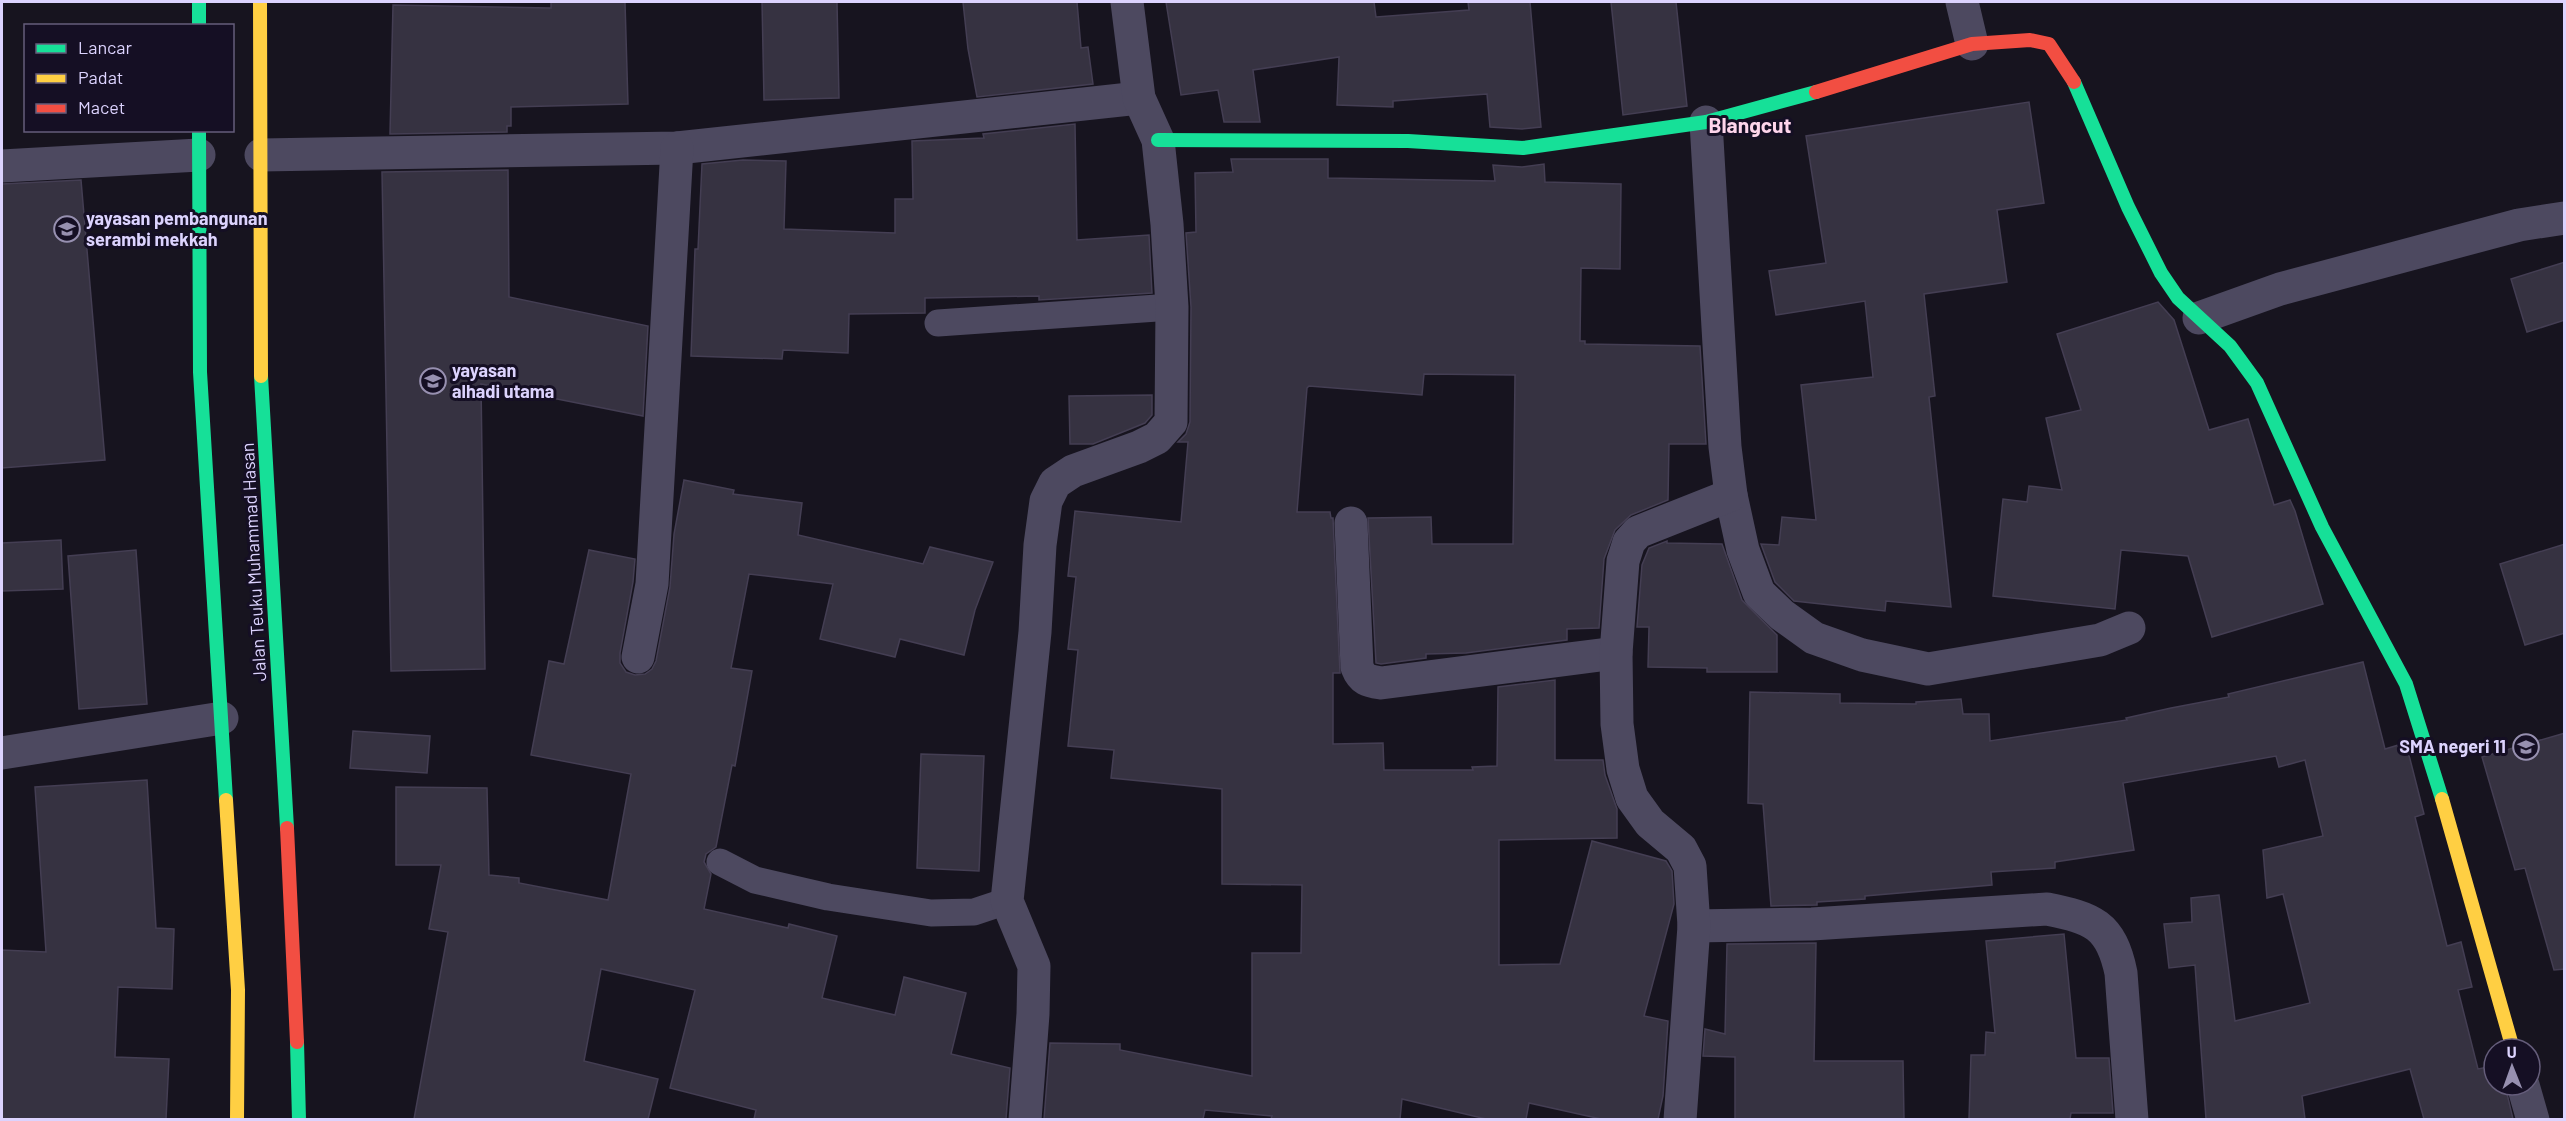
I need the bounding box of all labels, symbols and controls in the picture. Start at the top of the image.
legend [24,24,234,132]
text: Lancar [78,36,133,58]
text: Padat [78,66,123,88]
text: Macet [78,96,125,118]
district label: Blangcut [1708,112,1792,137]
place label: yayasan pembangunan serambi mekkah [86,207,267,250]
school or university icon: yayasan pembangunan serambi mekkah [52,214,82,244]
place label: yayasan alhadi utama [452,359,554,402]
school or university icon: yayasan alhadi utama [418,366,448,396]
street label: Jalan Teuku Muhammad Hasan [236,442,270,682]
school or university icon: SMA negeri 11 [2511,732,2541,762]
place label: SMA negeri 11 [2399,735,2506,757]
north arrow [2482,1037,2542,1097]
text: U [2507,1042,2517,1061]

